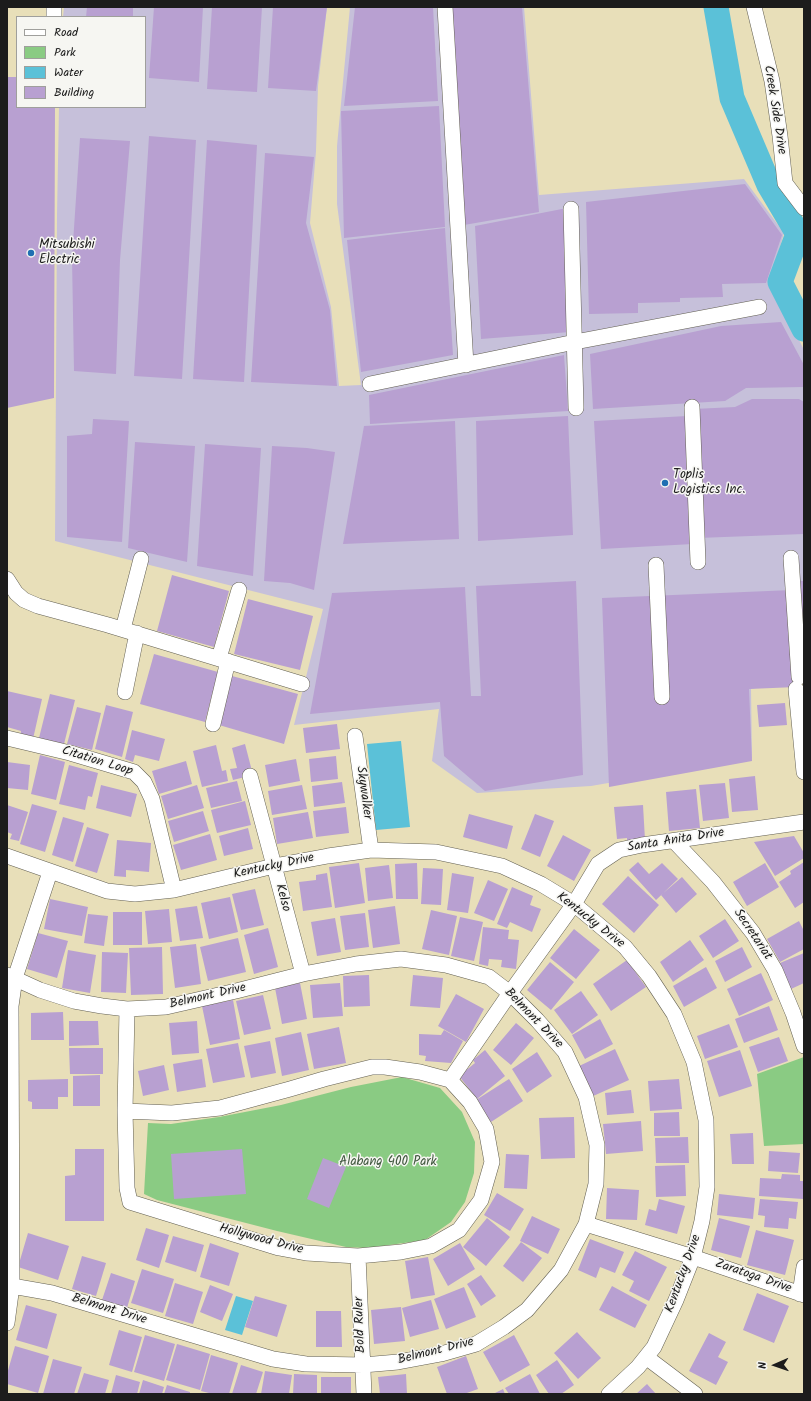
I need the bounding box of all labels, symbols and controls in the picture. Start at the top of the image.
legend [16,16,146,108]
text: Road [54,23,78,42]
text: Park [54,43,76,62]
text: Water [54,63,83,82]
street label: Creek Side Drive [759,64,789,156]
text: Building [54,83,94,102]
place label: Mitsubishi Electric [39,238,95,269]
marker: Mitsubishi Electric [26,248,36,258]
place label: Toplis Logistics Inc. [673,468,745,499]
marker: Toplis Logistics Inc. [660,478,670,488]
street label: Citation Loop [60,744,134,780]
street label: Skywalker [352,765,374,821]
street label: Santa Anita Drive [627,826,725,856]
street label: Kentucky Drive [232,851,316,883]
street label: Kelso [271,882,293,914]
street label: Kentucky Drive [553,890,627,952]
street label: Secretariat [729,906,775,964]
street label: Belmont Drive [168,981,248,1013]
street label: Belmont Drive [500,986,566,1052]
park label: Alabang 400 Park [339,1155,437,1171]
street label: Hollywood Drive [217,1221,305,1259]
street label: Kentucky Drive [663,1233,705,1315]
street label: Zaratoga Drive [713,1257,793,1297]
street label: Belmont Drive [69,1291,149,1329]
street label: Bold Ruler [352,1297,370,1353]
street label: Belmont Drive [396,1335,476,1369]
north arrow [755,1345,795,1385]
text: N [754,1362,772,1369]

